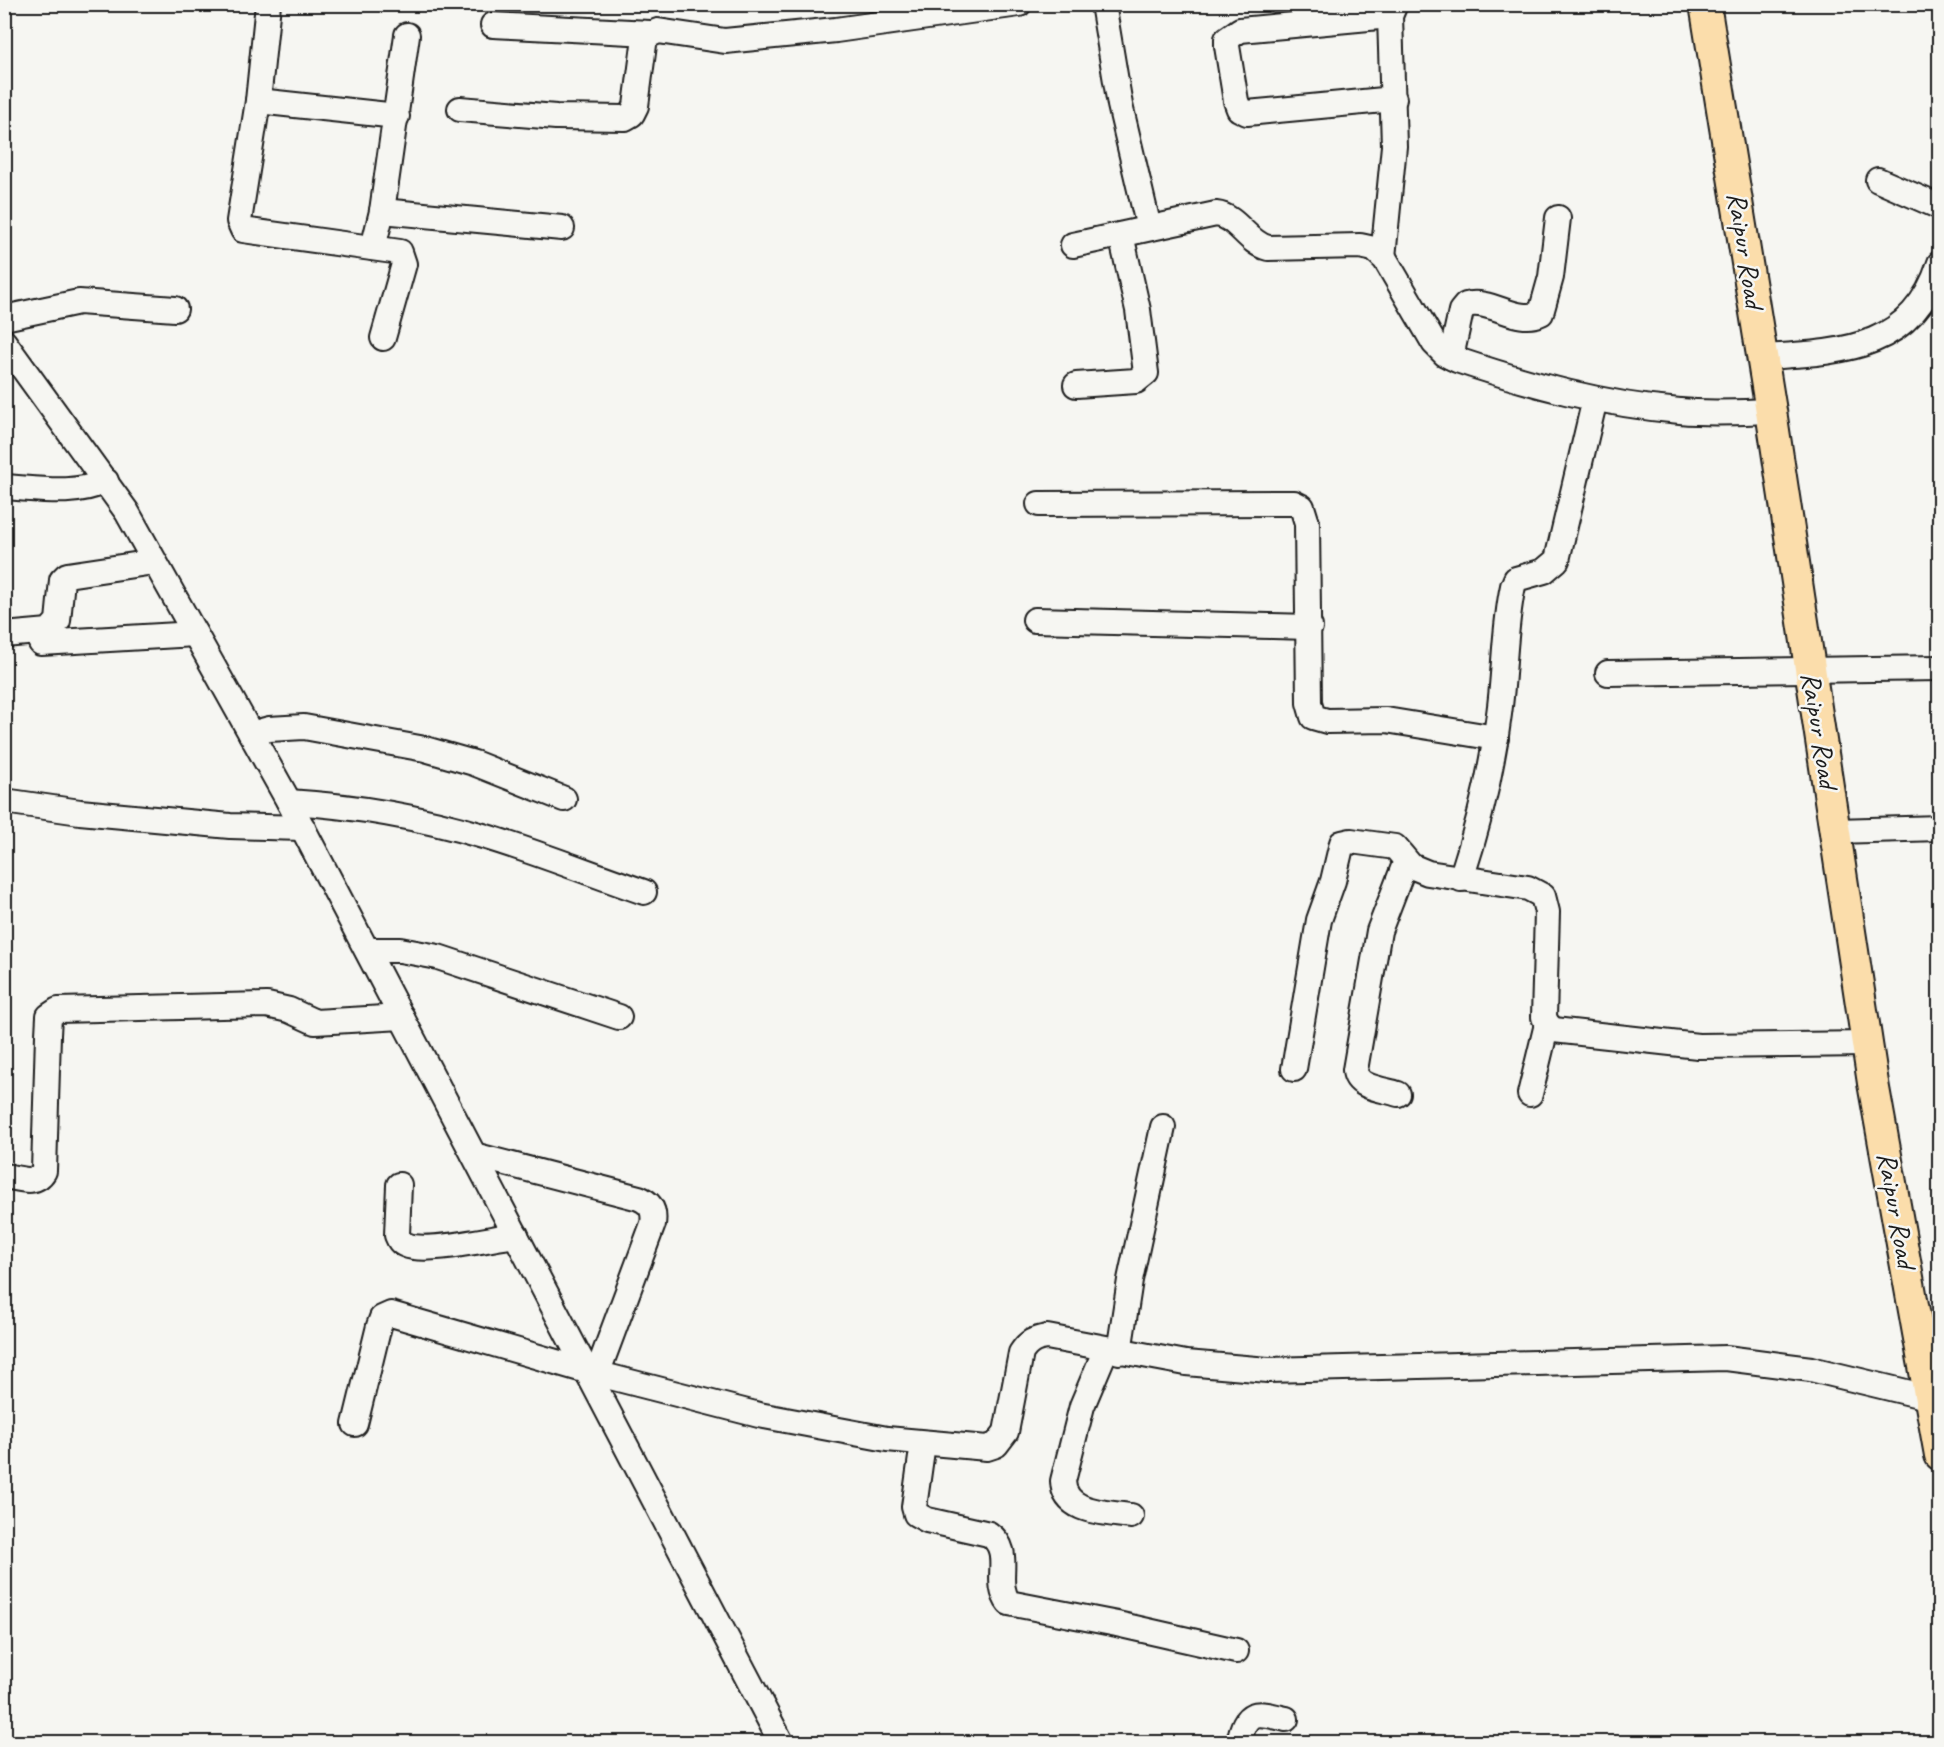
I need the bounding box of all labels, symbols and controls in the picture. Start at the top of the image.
street label: Raipur Road [1720,190,1773,314]
street label: Raipur Road [1794,670,1847,794]
street label: Raipur Road [1870,1149,1925,1275]

